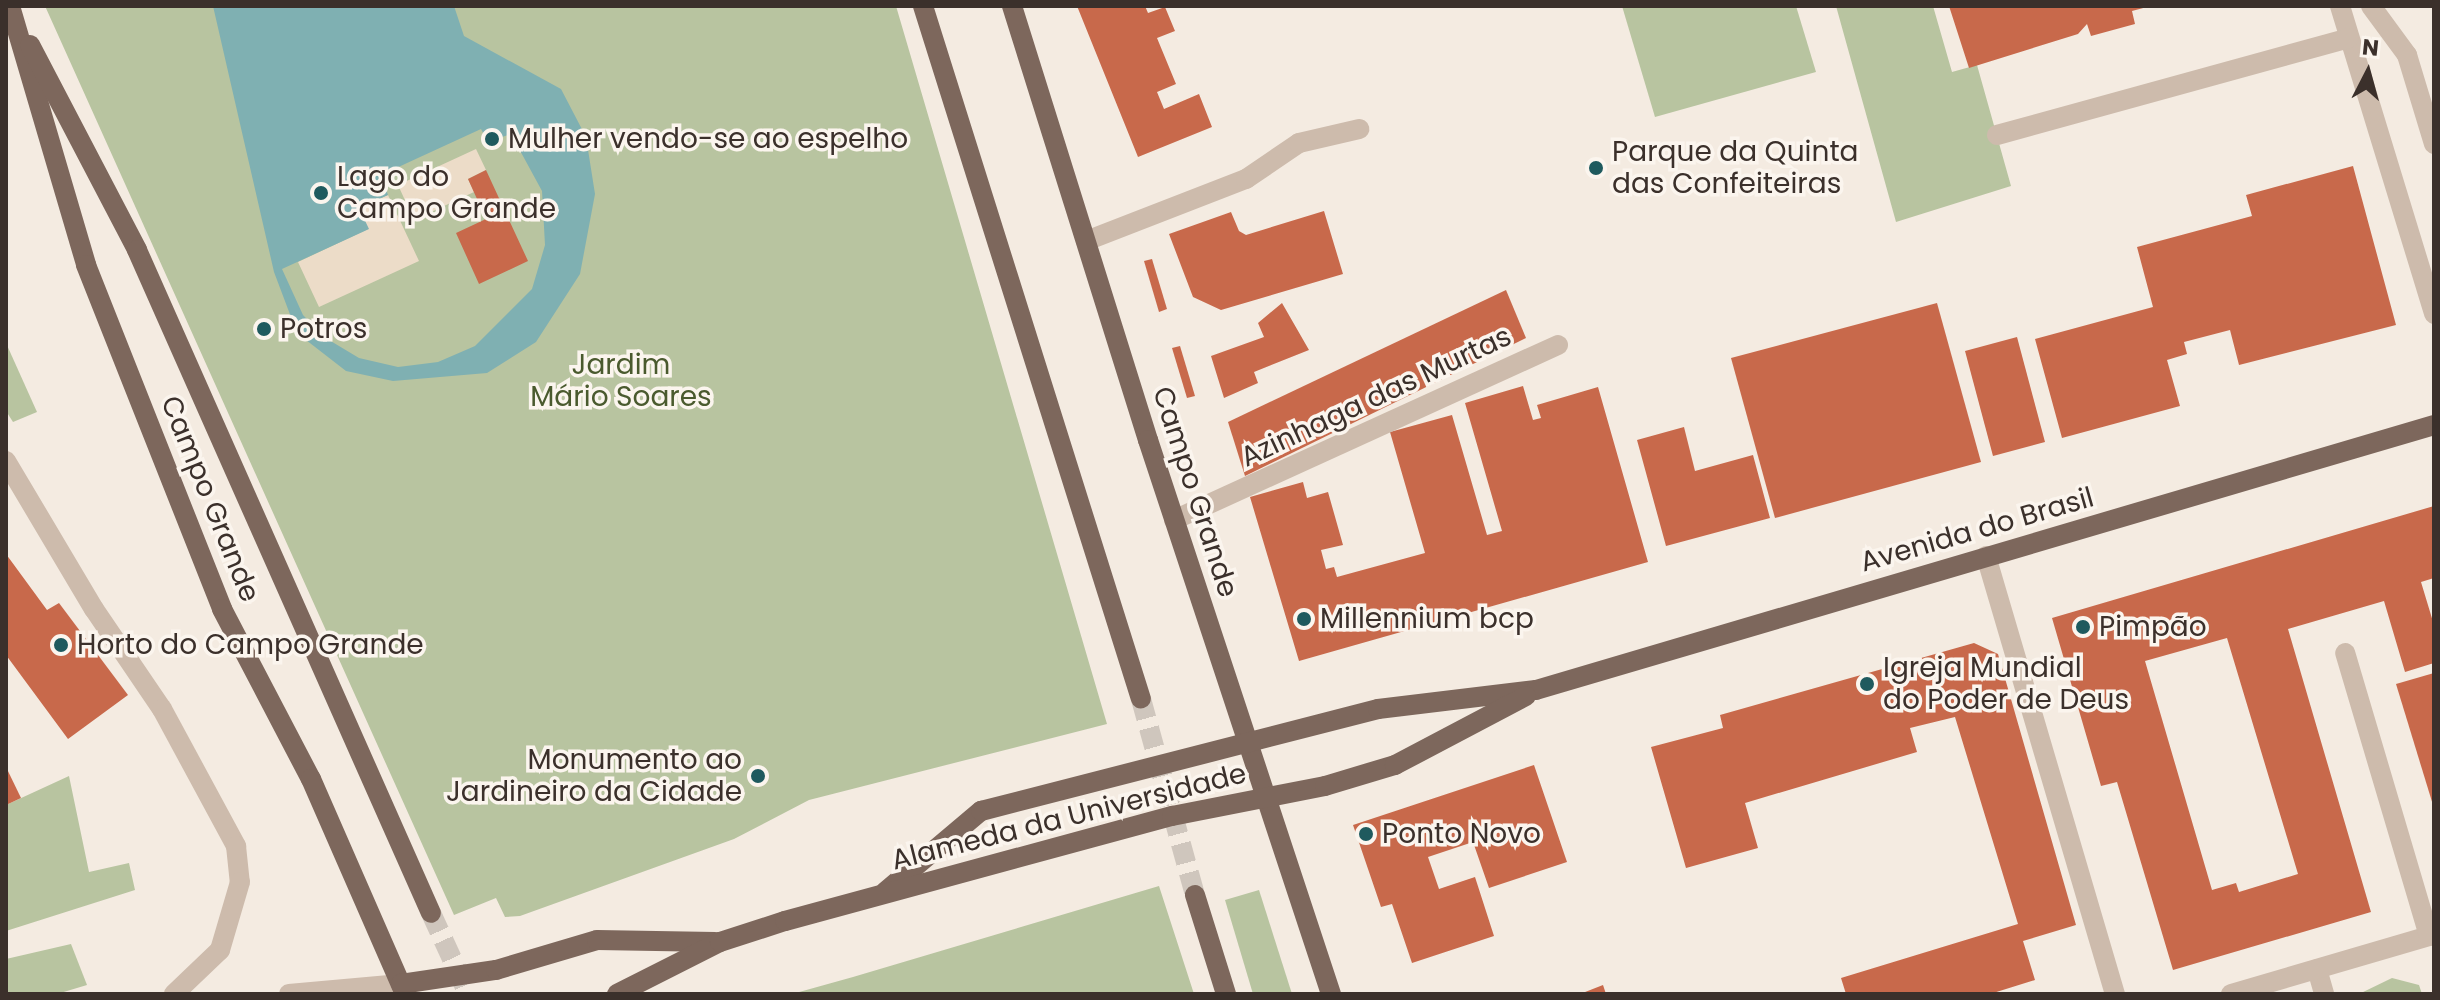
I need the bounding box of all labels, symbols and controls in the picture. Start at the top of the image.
text: N [2361,31,2380,64]
north arrow [2328,32,2408,112]
place label: Mulher vendo-se ao espelho [508,122,908,156]
marker: Mulher vendo-se ao espelho [483,130,501,148]
place label: Parque da Quinta das Confeiteiras [1612,135,1859,201]
marker: Parque da Quinta das Confeiteiras [1587,159,1605,177]
place label: Lago do Campo Grande [337,160,556,226]
marker: Lago do Campo Grande [312,184,330,202]
place label: Potros [280,312,367,346]
street label: Azinhaga das Murtas [1235,319,1517,475]
marker: Potros [255,320,273,338]
park label: Jardim Mário Soares [530,348,712,414]
street label: Campo Grande [1145,383,1245,601]
street label: Campo Grande [153,391,267,607]
street label: Avenida do Brasil [1856,481,2098,579]
place label: Millennium bcp [1320,602,1534,636]
marker: Millennium bcp [1295,610,1313,628]
place label: Pimpão [2099,610,2207,644]
marker: Pimpão [2074,618,2092,636]
place label: Horto do Campo Grande [77,628,424,662]
marker: Horto do Campo Grande [52,636,70,654]
place label: Igreja Mundial do Poder de Deus [1883,651,2129,717]
marker: Igreja Mundial do Poder de Deus [1858,675,1876,693]
place label: Monumento ao Jardineiro da Cidade [446,743,742,809]
street label: Alameda da Universidade [888,757,1250,877]
marker: Monumento ao Jardineiro da Cidade [749,767,767,785]
place label: Ponto Novo [1382,817,1541,851]
marker: Ponto Novo [1357,825,1375,843]

